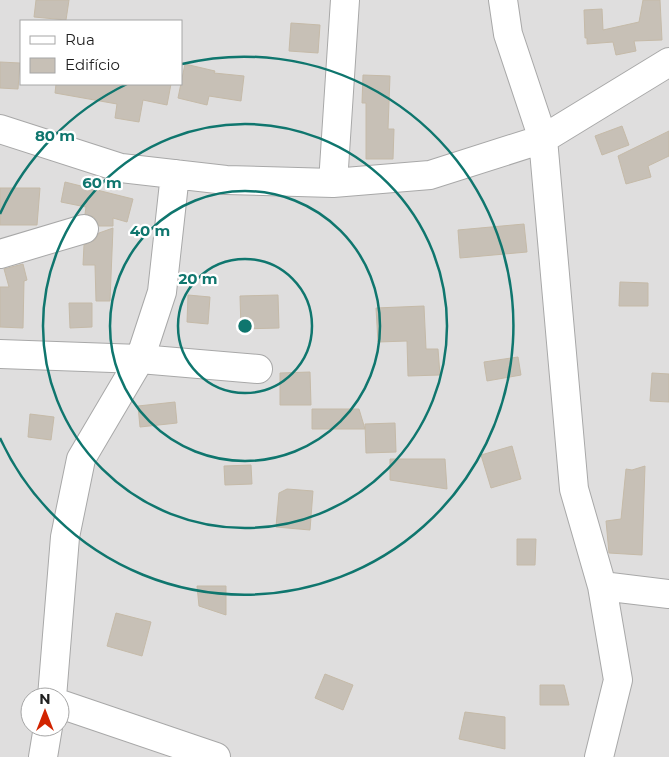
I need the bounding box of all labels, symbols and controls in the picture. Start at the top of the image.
legend [20,20,182,85]
text: Rua [65,30,95,49]
text: Edifício [65,55,120,74]
text: 80 m [35,126,75,145]
text: 60 m [82,173,122,192]
text: 40 m [130,221,170,240]
text: 20 m [178,269,218,288]
centre of rings [236,317,254,335]
north arrow [20,687,70,737]
text: N [39,690,51,708]

